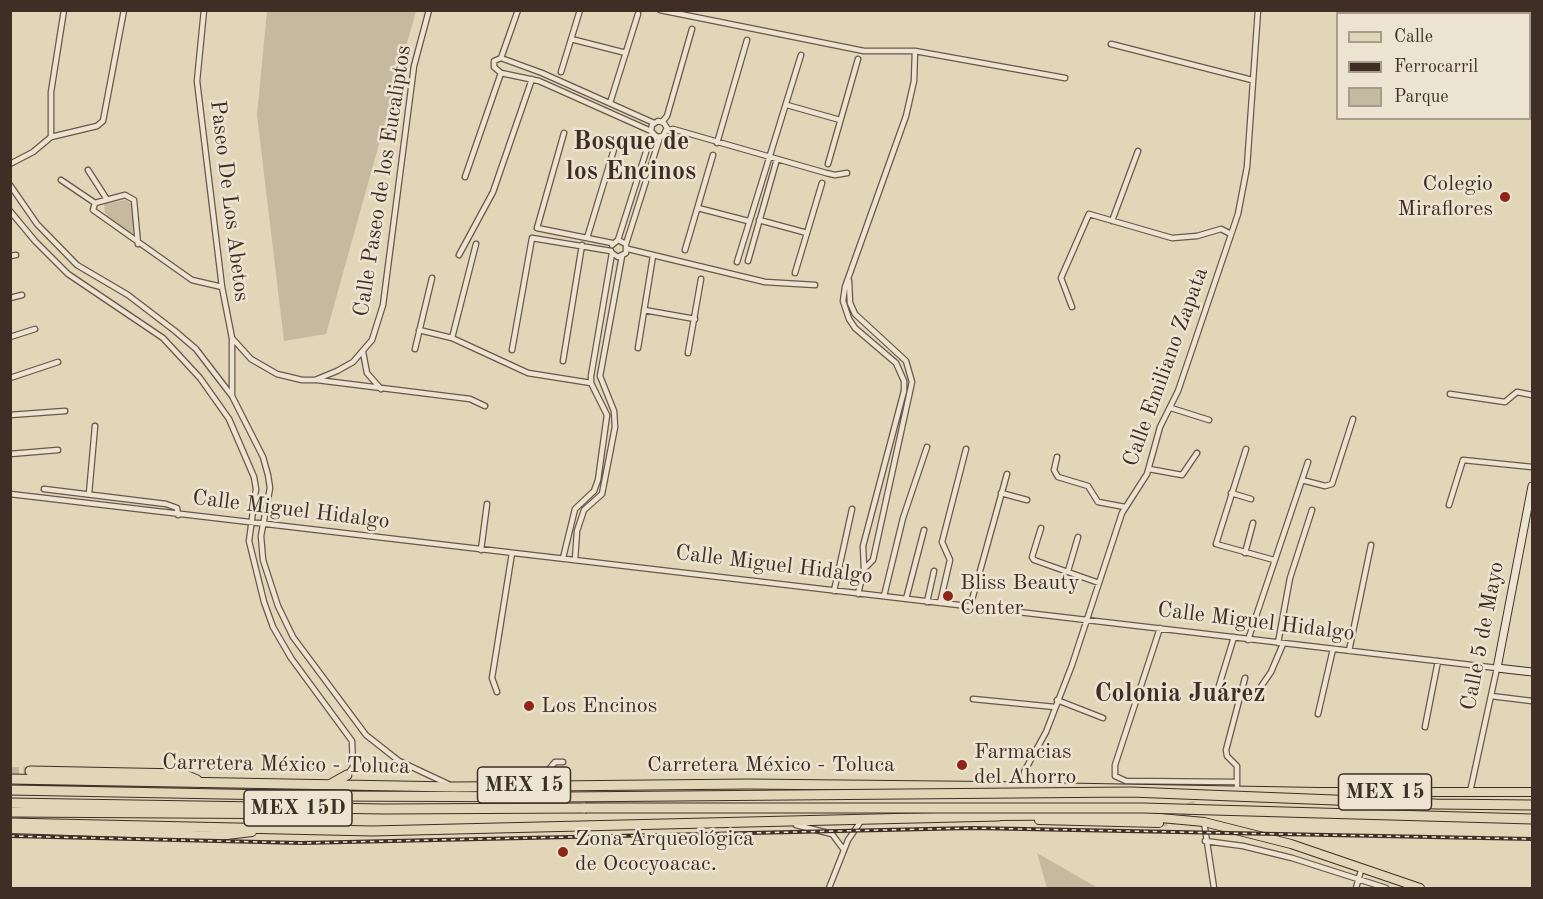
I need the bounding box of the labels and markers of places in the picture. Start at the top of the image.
place label: Colegio Miraflores [1397,171,1493,222]
marker: Colegio Miraflores [1498,190,1512,204]
place label: Bliss Beauty Center [960,570,1080,622]
marker: Bliss Beauty Center [941,589,955,603]
place label: Los Encinos [541,693,657,719]
marker: Los Encinos [522,699,536,713]
place label: Farmacias del Ahorro [974,739,1076,790]
marker: Farmacias del Ahorro [955,758,969,772]
place label: Zona Arqueológica de Ococyoacac. [575,826,754,878]
marker: Zona Arqueológica de Ococyoacac. [556,845,570,859]

